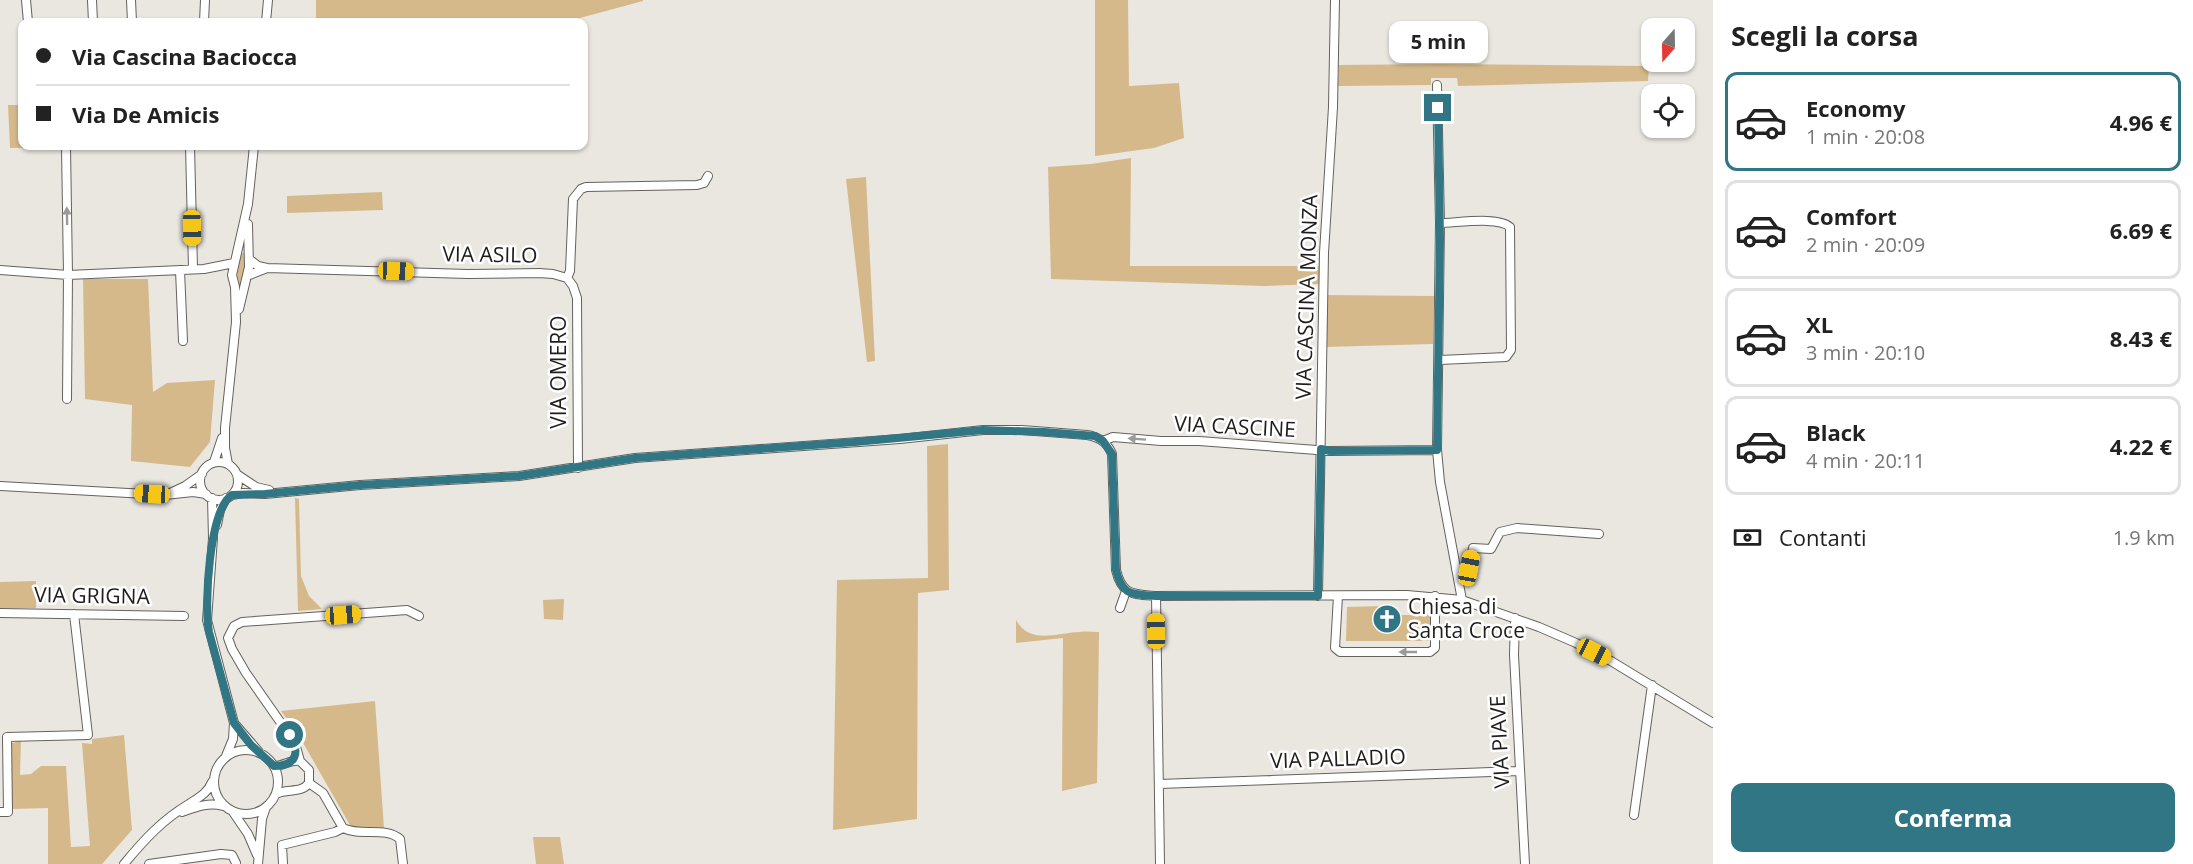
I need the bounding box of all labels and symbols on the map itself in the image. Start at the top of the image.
north arrow [1641,18,1695,72]
callout: 5 min [1388,21,1488,63]
route end [1424,94,1451,121]
street label: VIA CASCINA MONZA [1288,193,1324,400]
one-way arrow [62,207,72,226]
car [183,210,201,246]
street label: VIA ASILO [442,239,538,269]
car [378,261,414,281]
street label: VIA OMERO [544,315,572,429]
street label: VIA CASCINE [1174,409,1297,443]
one-way arrow [1127,434,1146,444]
car [134,484,170,504]
car [1457,549,1481,587]
street label: VIA GRIGNA [34,580,151,610]
place label: Chiesa di Santa Croce [1408,592,1525,644]
church icon: Chiesa di Santa Croce [1371,603,1403,635]
car [324,605,362,625]
car [1147,613,1165,649]
car [1574,636,1614,668]
one-way arrow [1399,647,1418,657]
street label: VIA PIAVE [1483,695,1515,789]
route start [276,721,303,748]
street label: VIA PALLADIO [1270,742,1406,774]

